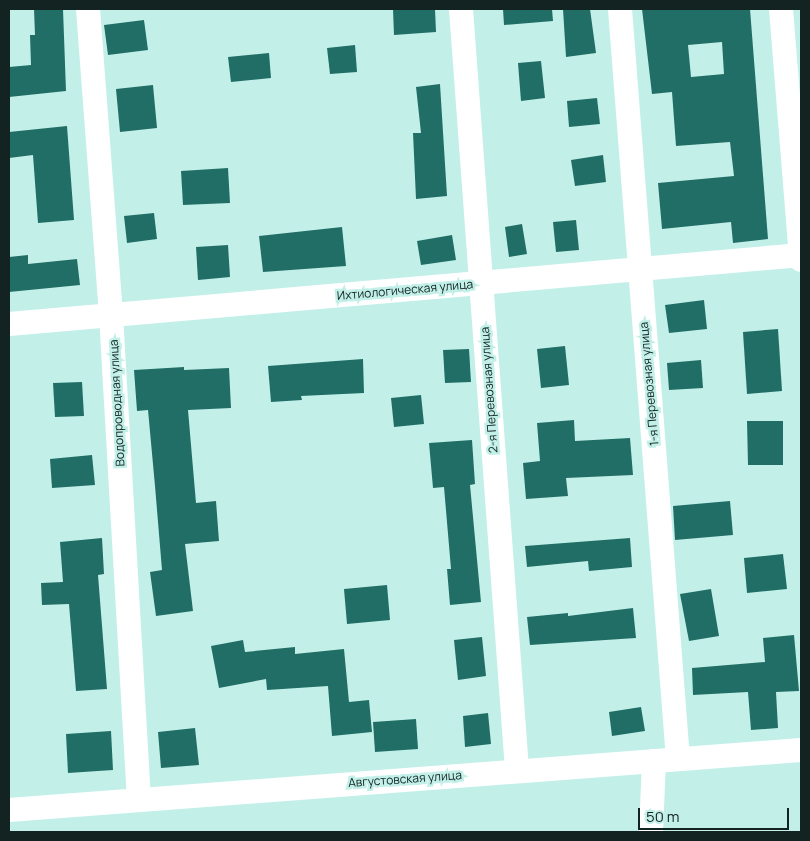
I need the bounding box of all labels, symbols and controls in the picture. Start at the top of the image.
street label: Ихтиологическая улица [336,277,474,303]
street label: 1-я Перевозная улица [636,321,662,447]
street label: 2-я Перевозная улица [477,326,501,454]
street label: Водопроводная улица [106,339,128,467]
street label: Августовская улица [348,768,462,790]
scale bar [640,798,791,830]
text: 50 m [646,806,680,827]

